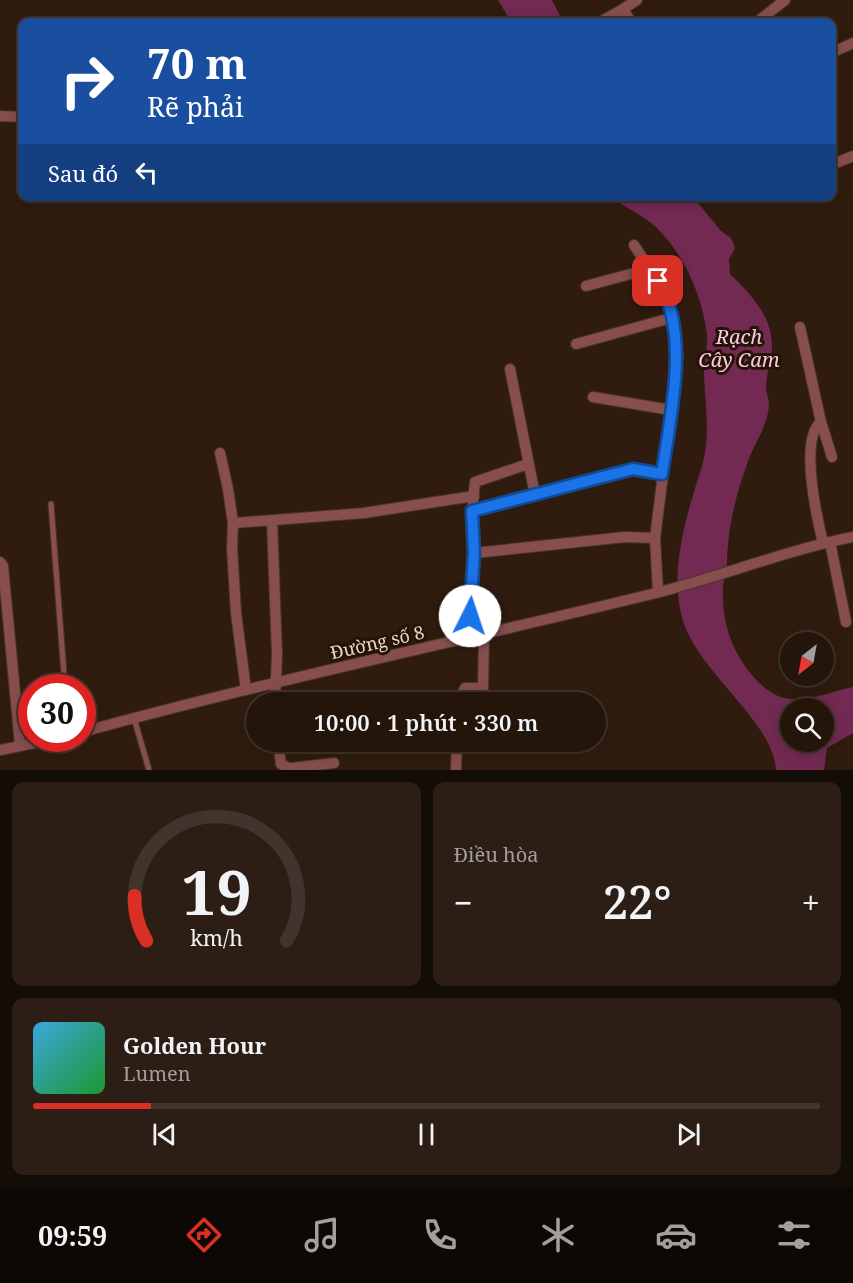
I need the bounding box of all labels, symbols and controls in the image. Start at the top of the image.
text: 70 m [147,34,247,91]
icon: right [48,42,126,120]
text: Rẽ phải [147,88,244,125]
icon: left [130,156,163,189]
text: Sau đó [48,158,118,188]
pin [632,255,683,306]
icon: arrive [641,264,674,297]
water label: Rạch Cây Cam [698,323,780,373]
position arrow [438,584,502,648]
street label: Đường số 8 [328,620,426,664]
north arrow [780,632,834,686]
map controls [780,632,834,752]
speed limit sign: 30 [18,674,96,752]
button: search [780,698,834,752]
text: 10:00 · 1 phút · 330 m [314,707,538,737]
text: Điều hòa [454,841,539,868]
text: 19 [181,848,252,933]
text: 22° [603,871,671,932]
text: − [454,880,473,925]
text: + [802,880,820,925]
text: km/h [190,923,243,952]
text: Golden Hour [123,1030,266,1060]
text: Lumen [123,1060,191,1087]
icon: previous [148,1118,181,1151]
icon: pause [410,1118,443,1151]
icon: next [672,1118,705,1151]
icon: directions [183,1214,225,1256]
icon: music [301,1214,343,1256]
icon: phone [419,1214,461,1256]
icon: climate [537,1214,579,1256]
icon: car [655,1214,697,1256]
icon: filters [773,1214,815,1256]
text: 09:59 [38,1217,107,1254]

